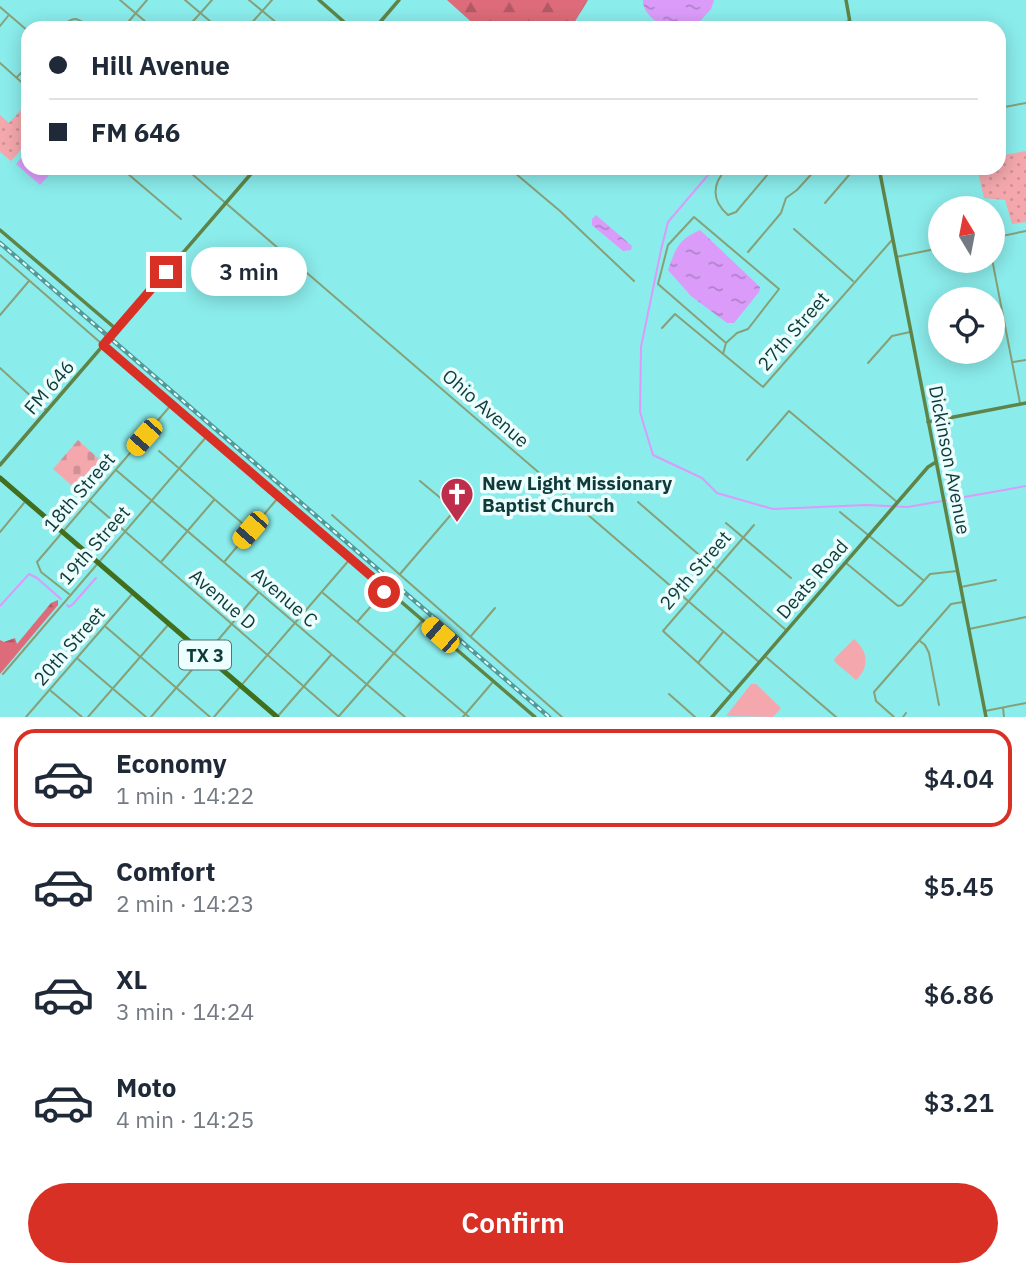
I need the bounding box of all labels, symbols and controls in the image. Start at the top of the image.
text: Hill Avenue [91,48,230,82]
text: FM 646 [91,115,180,149]
north arrow [928,196,1004,273]
map controls [928,196,1005,364]
callout: 3 min [190,247,306,296]
route end [150,256,182,288]
text: 3 min [219,256,279,286]
street label: 27th Street [752,287,834,375]
button: locate [928,287,1005,364]
street label: FM 646 [19,355,79,419]
street label: Ohio Avenue [438,364,534,452]
street label: Dickinson Avenue [924,383,976,537]
car [123,414,166,460]
street label: 18th Street [38,448,120,536]
place label: New Light Missionary Baptist Church [482,471,673,517]
church icon: New Light Missionary Baptist Church [438,475,476,524]
street label: 19th Street [53,501,135,589]
car [229,507,272,553]
street label: 29th Street [654,526,736,614]
street label: Deats Road [771,534,853,624]
street label: Avenue C [247,562,323,632]
street label: Avenue D [185,563,261,635]
route start [368,576,400,608]
street label: 20th Street [28,602,110,690]
car [418,613,463,657]
road number: TX 3 [179,640,231,670]
text: Economy [116,746,227,780]
icon: car [32,747,95,810]
text: $4.04 [924,761,994,795]
text: 1 min · 14:22 [116,780,254,810]
text: Comfort [116,854,215,888]
icon: car [32,855,95,918]
text: $5.45 [924,869,994,903]
text: 2 min · 14:23 [116,888,254,918]
text: XL [116,962,147,996]
icon: car [32,963,95,1026]
text: $6.86 [924,977,994,1011]
text: 3 min · 14:24 [116,996,254,1026]
text: Moto [116,1070,176,1104]
icon: car [32,1071,95,1134]
text: $3.21 [924,1085,994,1119]
text: 4 min · 14:25 [116,1104,254,1134]
button: Confirm [28,1183,998,1263]

